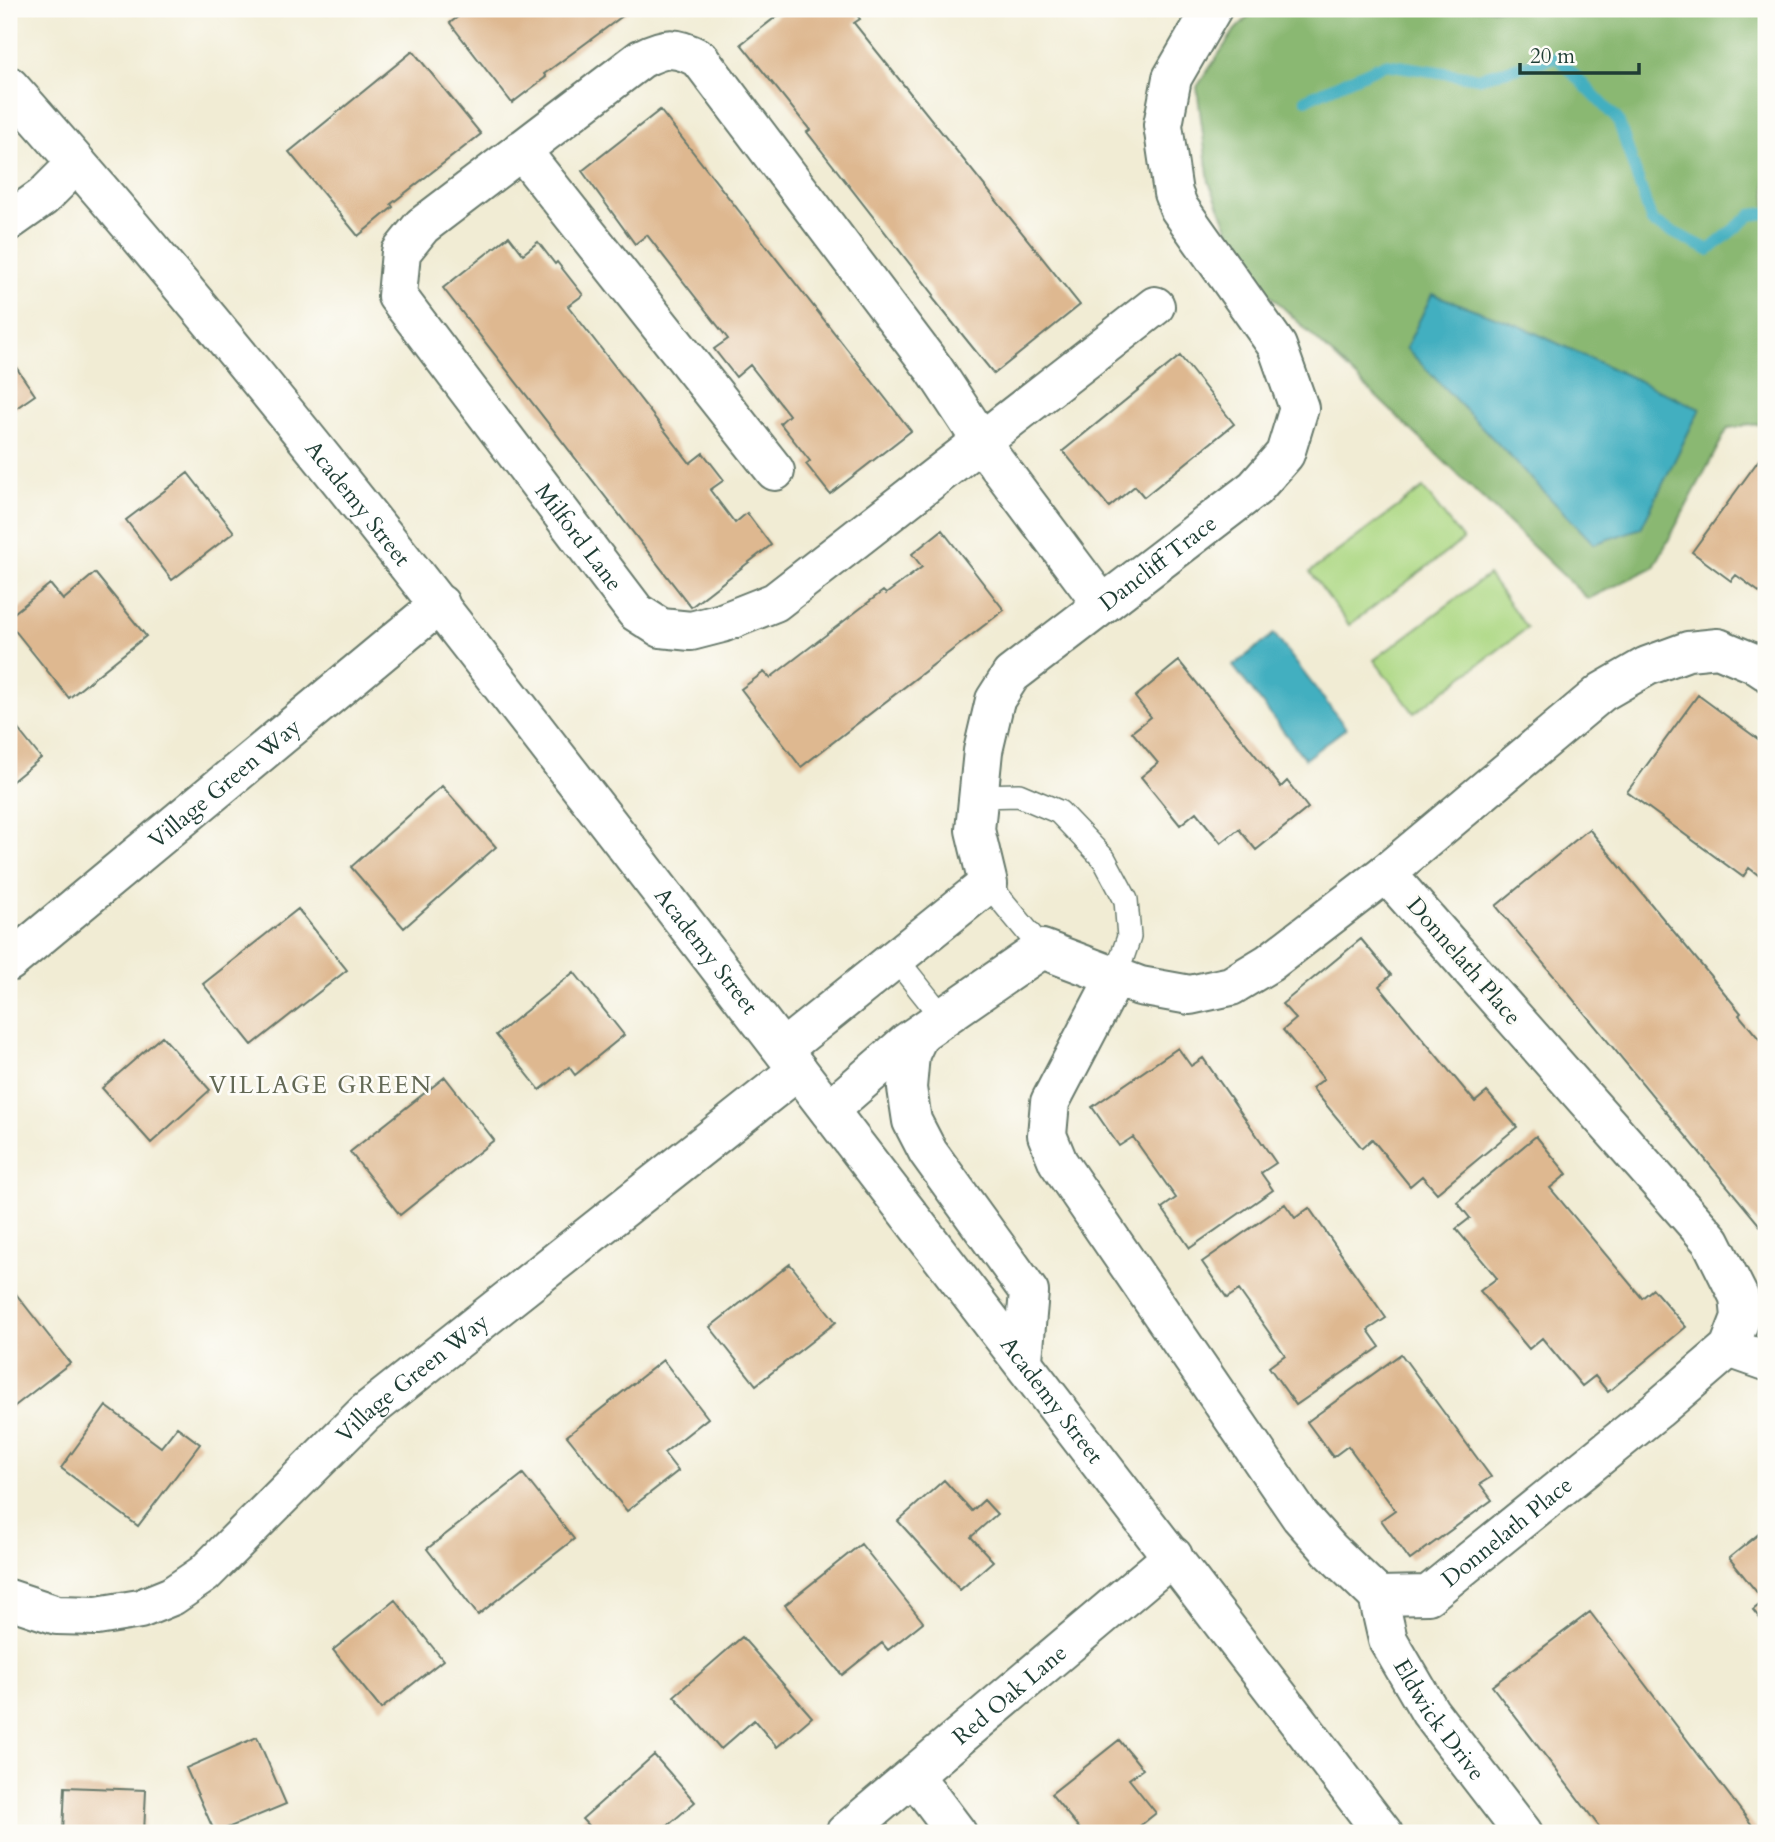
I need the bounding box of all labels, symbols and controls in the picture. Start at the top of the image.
scale bar [1520,32,1638,76]
text: 20 m [1530,42,1575,71]
street label: Academy Street [298,434,418,572]
street label: Milford Lane [528,476,630,597]
street label: Dancliff Trace [1092,507,1223,618]
street label: Village Green Way [142,711,307,855]
street label: Academy Street [647,881,765,1021]
street label: Donnelath Place [1400,890,1528,1032]
district label: VILLAGE GREEN [209,1069,433,1102]
street label: Village Green Way [329,1306,495,1449]
street label: Academy Street [993,1330,1111,1470]
street label: Donnelath Place [1435,1469,1579,1594]
street label: Red Oak Lane [946,1637,1073,1751]
street label: Eldwick Drive [1387,1653,1493,1787]

